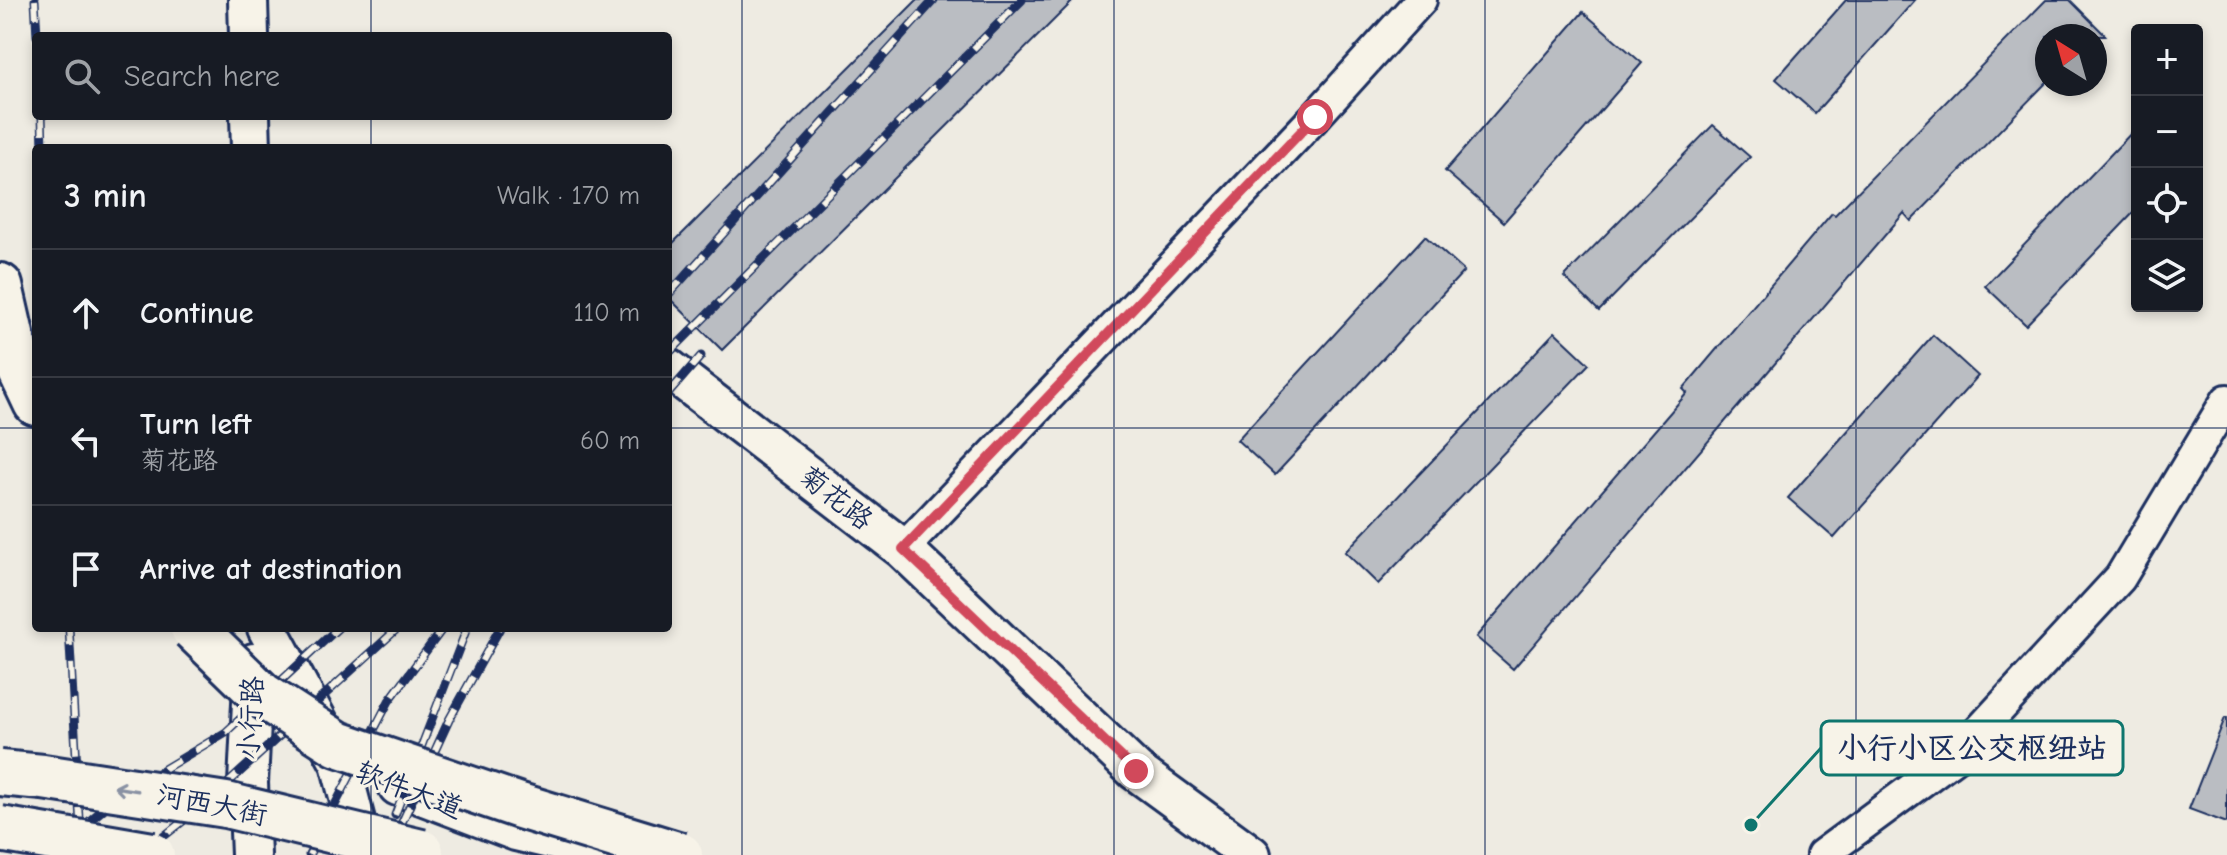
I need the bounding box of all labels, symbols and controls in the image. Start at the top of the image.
north arrow [2035,24,2107,96]
map controls [2131,24,2203,312]
button: + [2131,24,2203,96]
search box [32,32,672,120]
icon: search [60,54,104,98]
text: Search here [124,59,280,94]
button: − [2131,96,2203,168]
route start [1297,99,1333,135]
button: locate [2131,168,2203,240]
text: 3 min [64,176,147,216]
text: Walk · 170 m [497,181,640,211]
button: layers [2131,240,2203,312]
icon: ahead [64,291,108,335]
text: Continue [140,296,254,331]
text: 110 m [573,298,640,328]
text: Turn left [140,407,252,442]
icon: left [64,419,108,463]
text: 60 m [580,426,640,456]
text: 菊花路 [140,446,218,476]
street label: 菊花路 [793,460,879,536]
icon: arrive [64,547,108,591]
text: Arrive at destination [140,552,402,587]
street label: 小行路 [233,675,269,761]
callout: 小行小区公交枢纽站 [1821,721,2123,775]
text: 小行小区公交枢纽站 [1837,731,2107,766]
route end [1118,753,1154,789]
street label: 软件大道 [351,755,467,825]
street label: 河西大街 [154,779,270,831]
one-way arrow [114,781,139,796]

